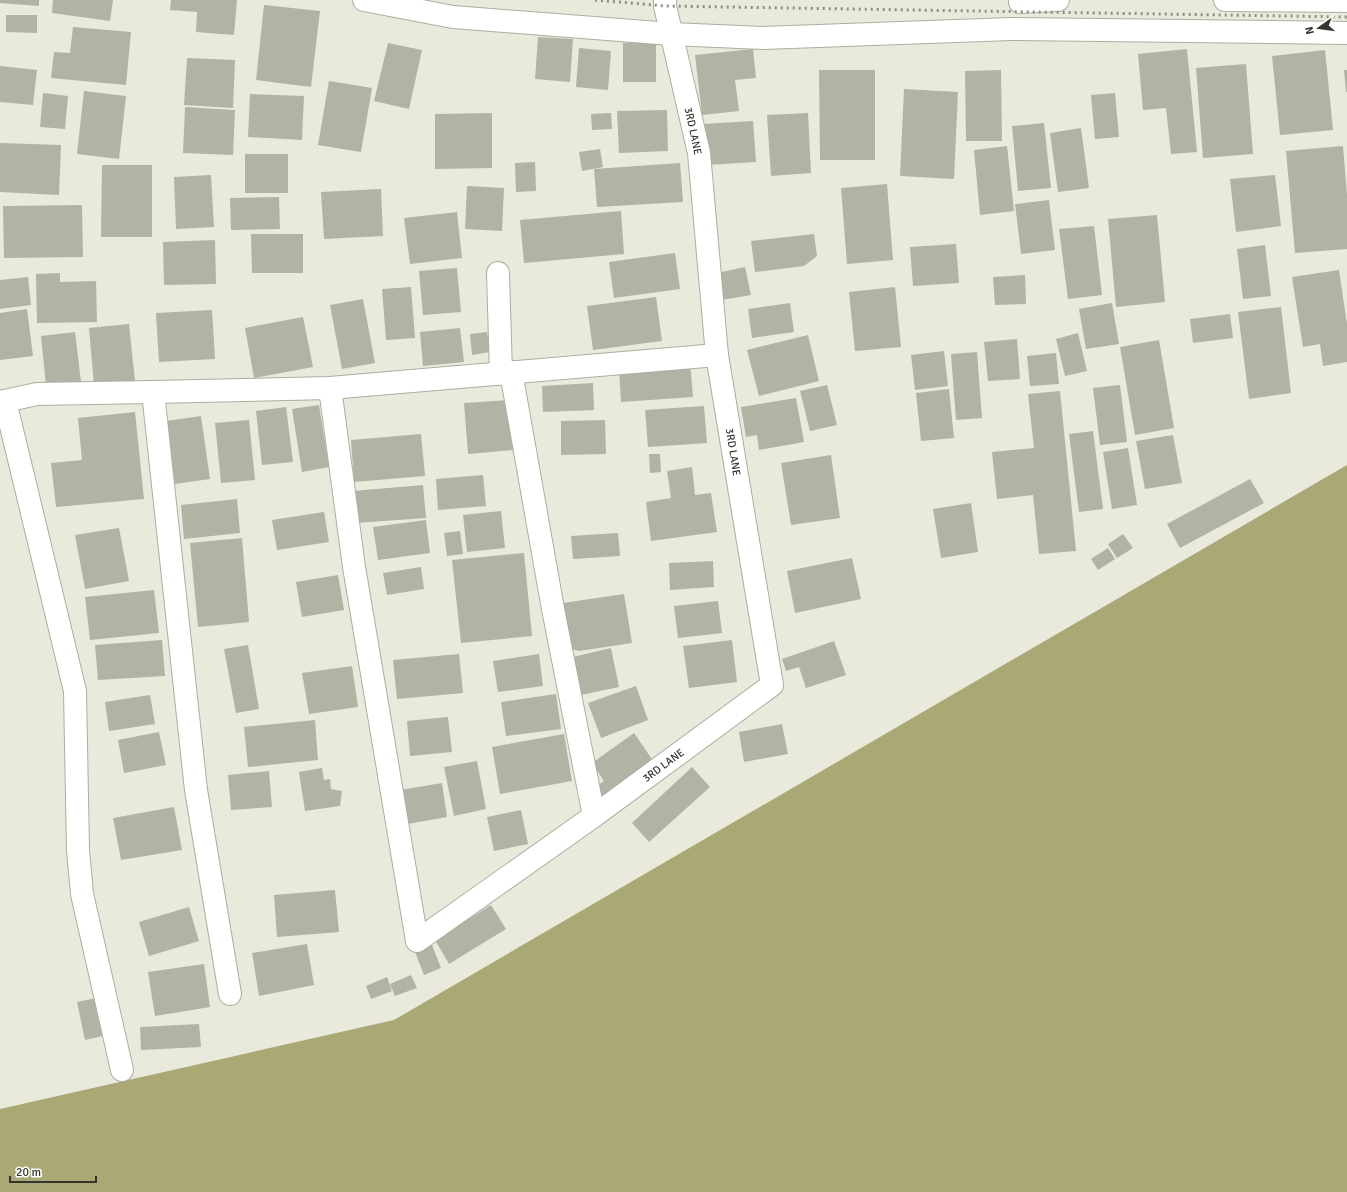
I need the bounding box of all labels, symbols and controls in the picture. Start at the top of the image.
north arrow [1299,8,1339,48]
text: N [1303,25,1317,36]
street label: 3RD LANE [682,106,704,156]
street label: 3RD LANE [723,427,743,477]
street label: 3RD LANE [640,745,687,785]
scale bar [10,1158,96,1184]
text: 20 m [16,1165,41,1180]

